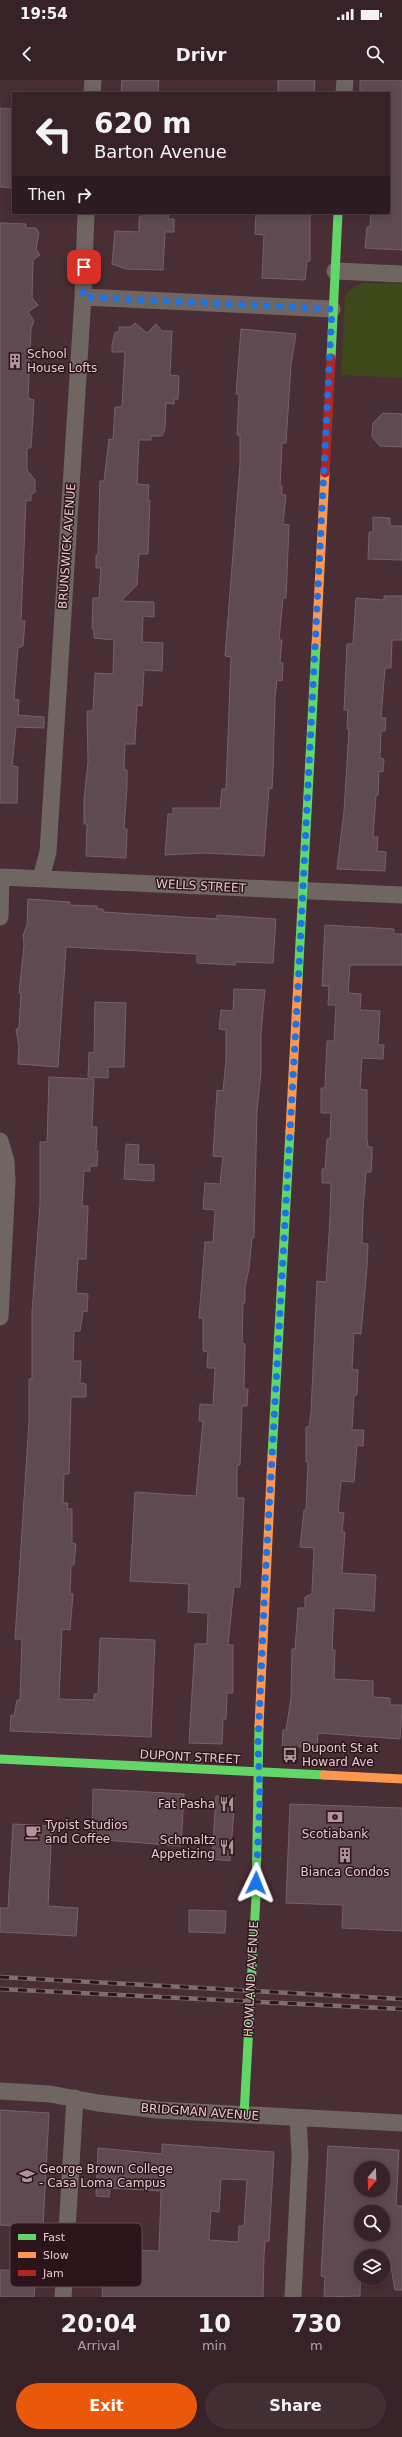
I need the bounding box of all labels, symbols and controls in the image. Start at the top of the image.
text: 19:54 [20,5,68,23]
icon: back [16,43,38,65]
icon: search [364,43,386,65]
text: Drivr [176,44,226,65]
text: 620 m [94,107,191,140]
icon: left [28,108,80,160]
text: Barton Avenue [94,141,227,162]
icon: right [73,184,95,206]
text: Then [28,186,65,204]
pin [67,250,101,284]
icon: arrive [73,256,95,278]
place label: School House Lofts [27,347,97,375]
building icon: School House Lofts [6,352,24,370]
street label: BRUNSWICK AVENUE [56,483,78,609]
street label: WELLS STREET [156,877,247,895]
place label: Dupont St at Howard Ave [302,1741,378,1769]
bus stop icon: Dupont St at Howard Ave [281,1746,299,1764]
street label: DUPONT STREET [139,1747,241,1767]
restaurant icon: Fat Pasha [218,1795,236,1813]
place label: Fat Pasha [158,1797,215,1811]
bank icon: Scotiabank [326,1808,344,1826]
place label: Typist Studios and Coffee [44,1818,128,1846]
cafe icon: Typist Studios and Coffee [24,1823,42,1841]
place label: Scotiabank [302,1827,368,1841]
place label: Schmaltz Appetizing [151,1833,215,1861]
restaurant icon: Schmaltz Appetizing [218,1838,236,1856]
building icon: Bianca Condos [336,1846,354,1864]
position arrow [235,1862,277,1904]
place label: Bianca Condos [301,1865,389,1879]
street label: HOWLAND AVENUE [241,1921,261,2037]
street label: BRIDGMAN AVENUE [140,2101,260,2123]
north arrow [354,2161,390,2197]
map controls [354,2161,390,2285]
place label: George Brown College - Casa Loma Campus [39,2162,173,2190]
school or university icon: George Brown College - Casa Loma Campus [18,2167,36,2185]
button: search [354,2205,390,2241]
legend [10,2223,142,2287]
text: Fast [43,2231,66,2244]
text: Slow [43,2249,69,2262]
button: layers [354,2249,390,2285]
text: Jam [42,2267,64,2280]
text: 20:04 [61,2310,137,2338]
text: 10 [197,2310,231,2338]
text: 730 [291,2310,341,2338]
text: Arrival [78,2338,120,2353]
text: min [202,2338,226,2353]
text: m [310,2338,323,2353]
button: Exit [16,2383,197,2429]
button: Share [205,2383,386,2429]

